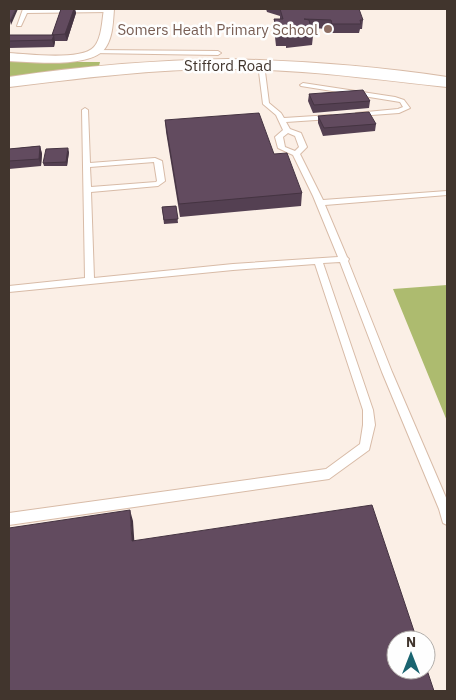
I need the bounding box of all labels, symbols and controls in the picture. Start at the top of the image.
place label: Somers Heath Primary School [117,20,318,39]
marker: Somers Heath Primary School [322,23,334,35]
street label: Stifford Road [184,56,272,75]
north arrow [386,630,436,680]
text: N [406,633,416,651]

